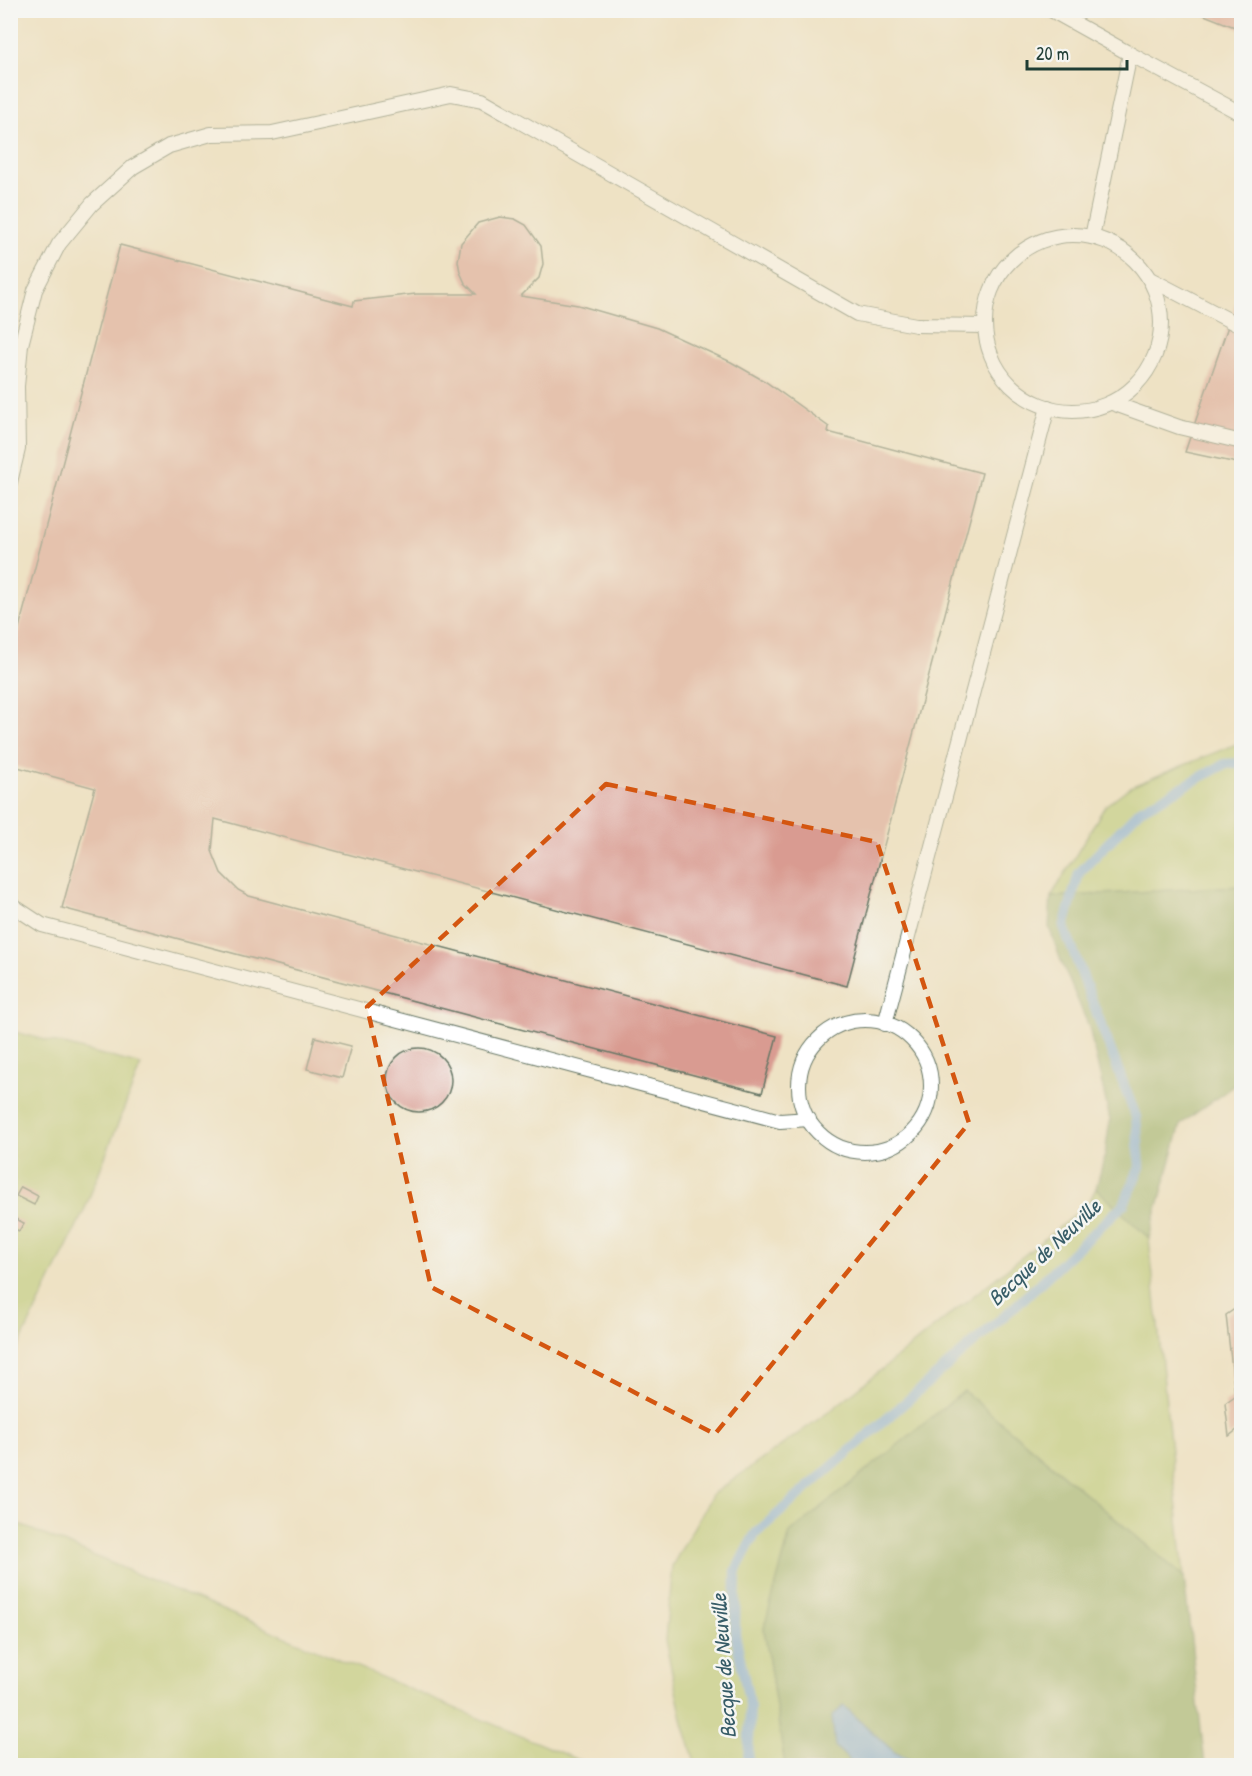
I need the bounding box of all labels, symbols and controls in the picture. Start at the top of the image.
scale bar [1027,33,1128,71]
text: 20 m [1036,41,1069,66]
water label: Becque de Neuville [981,1191,1108,1312]
water label: Becque de Neuville [703,1591,743,1739]

